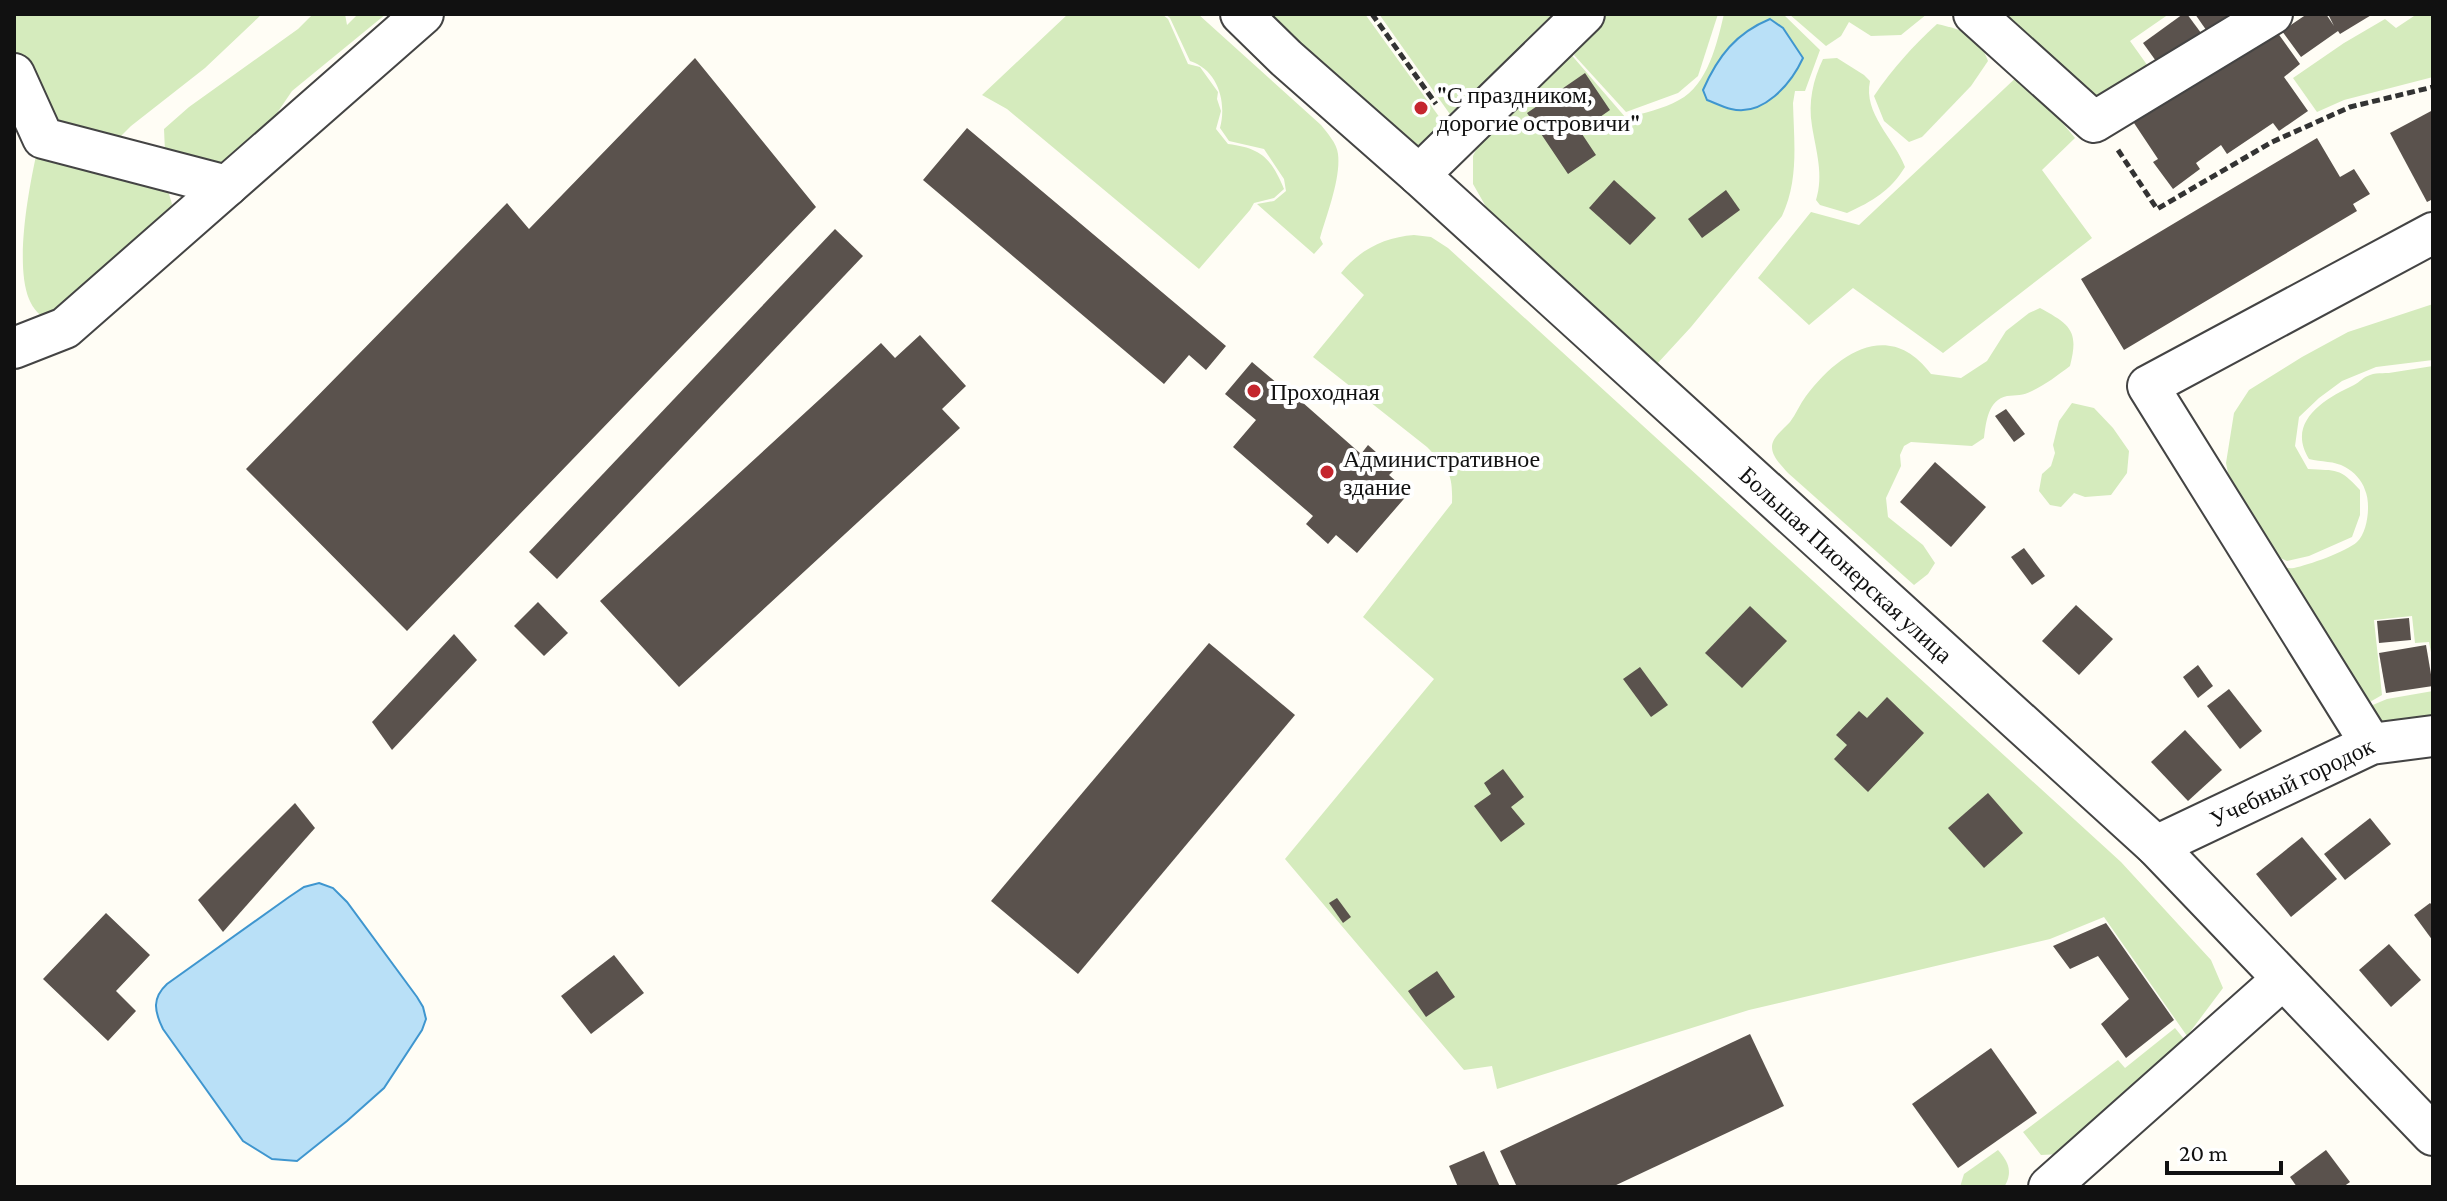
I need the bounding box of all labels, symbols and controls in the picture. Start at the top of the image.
place label: "С праздником, дорогие островичи" [1437,81,1640,136]
marker: "С праздником, дорогие островичи" [1412,99,1430,117]
place label: Проходная [1270,378,1380,405]
marker: Проходная [1245,382,1263,400]
place label: Административное здание [1343,445,1540,500]
street label: Большая Пионерская улица [1734,460,1959,668]
marker: Административное здание [1318,463,1336,481]
street label: Учебный городок [2205,731,2378,832]
scale bar [2167,1125,2281,1175]
text: 20 m [2179,1139,2228,1166]

